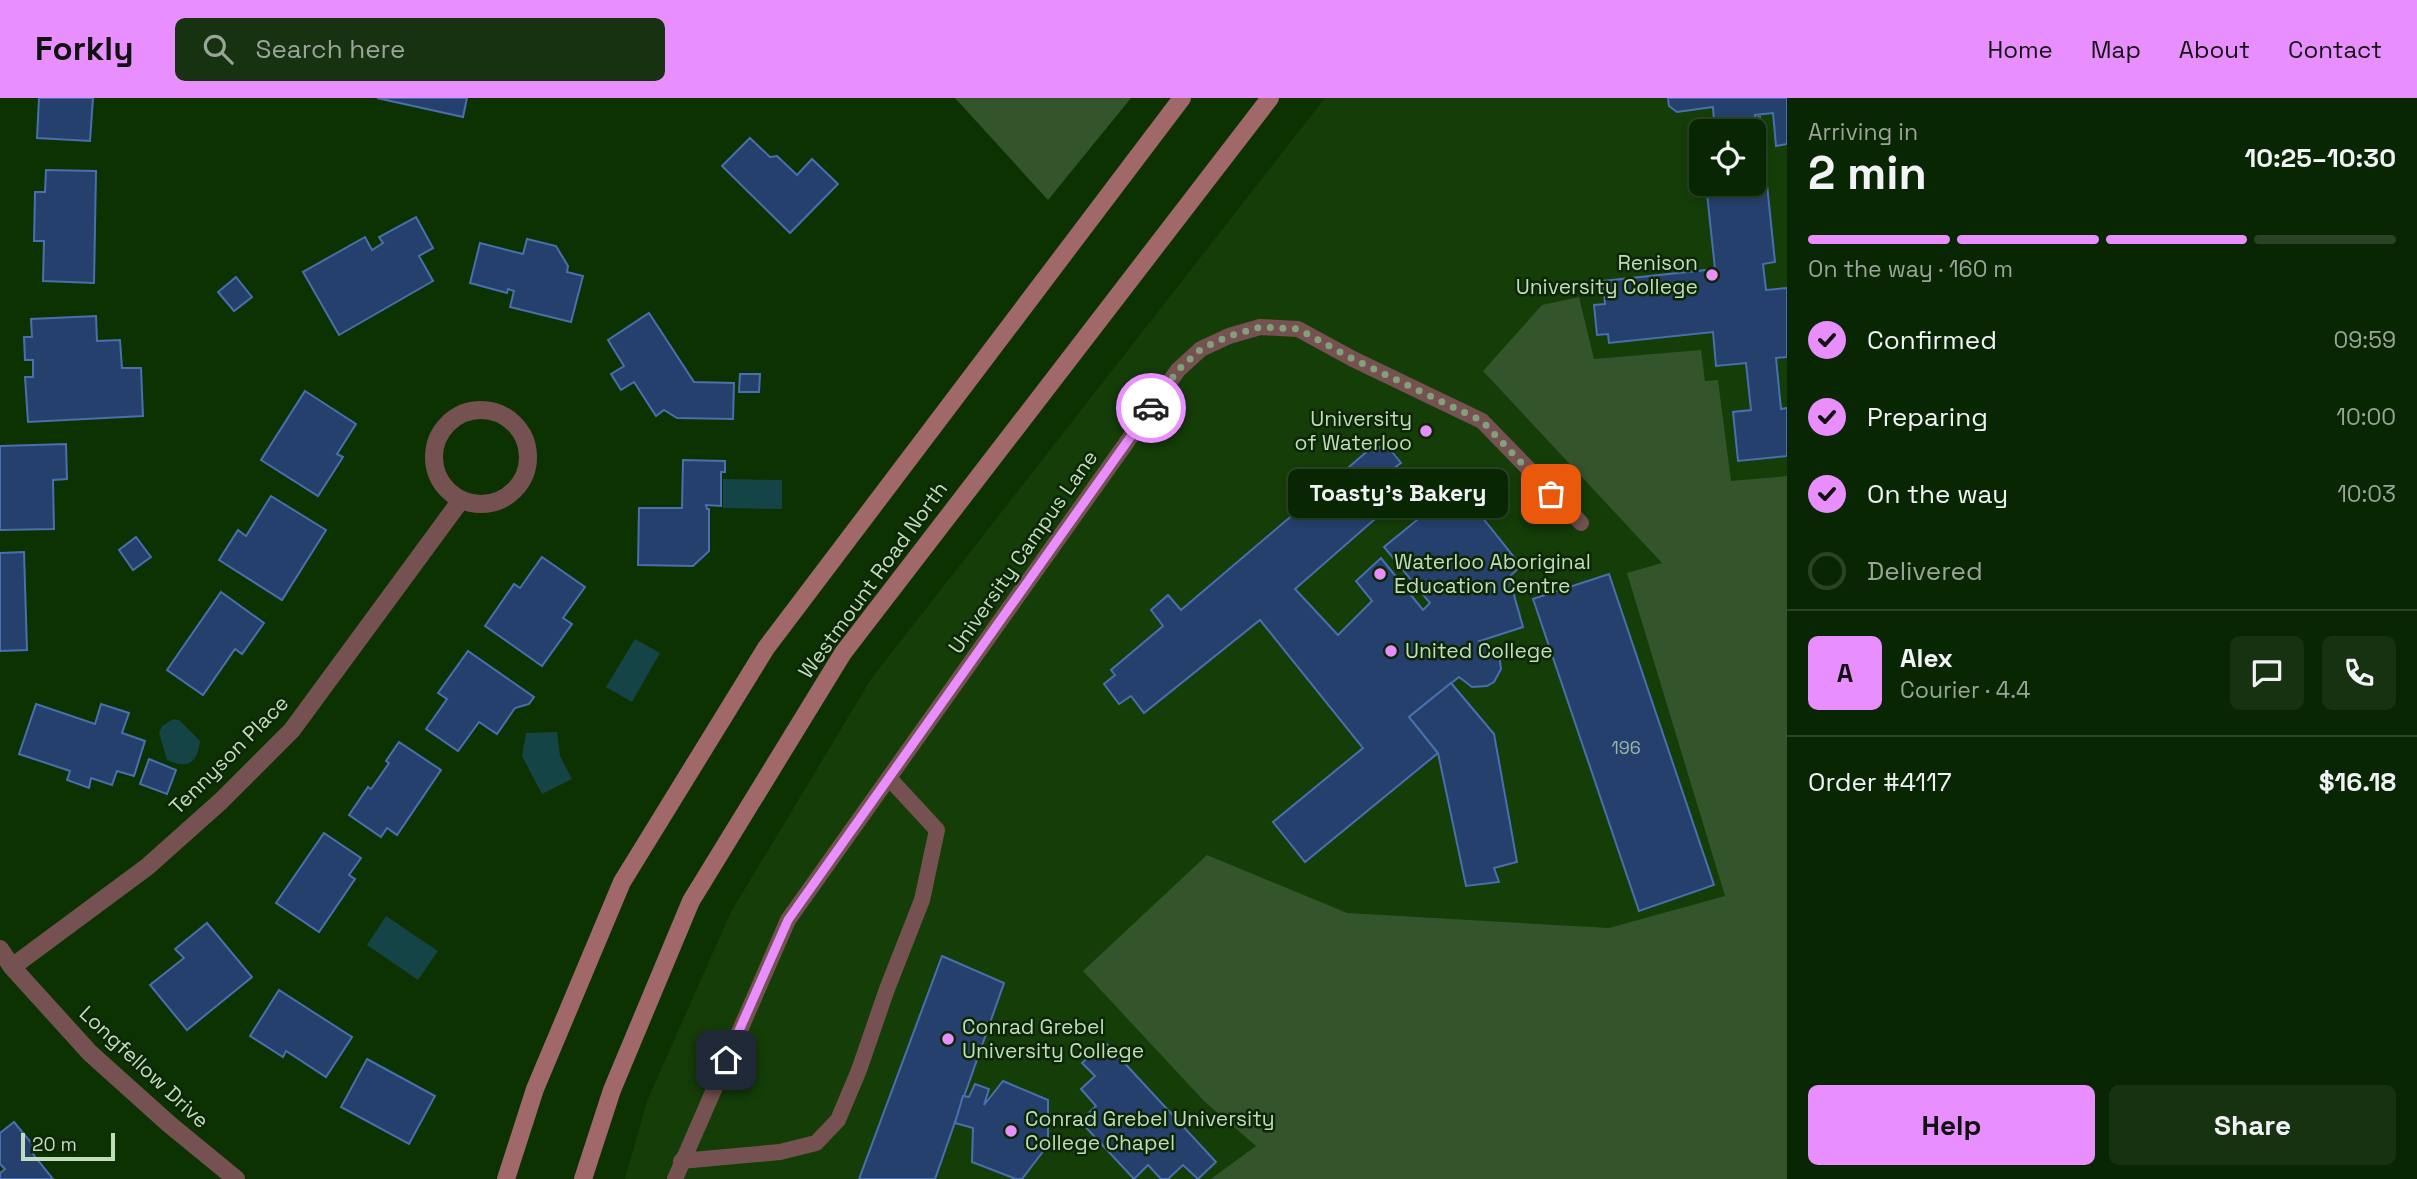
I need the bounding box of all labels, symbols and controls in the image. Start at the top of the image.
search box [175,18,665,81]
text: Forkly [35,28,133,70]
icon: search [199,30,237,68]
text: Search here [255,32,405,66]
text: Home [1987,34,2053,65]
text: Map [2091,34,2141,65]
text: About [2179,34,2250,65]
text: Contact [2288,34,2382,65]
text: Arriving in [1808,117,1918,147]
map controls [1689,119,1766,196]
button: locate [1689,119,1766,196]
text: 10:25–10:30 [2244,141,2396,175]
text: 2 min [1808,144,1927,202]
place label: Renison University College [1516,249,1698,300]
text: On the way · 160 m [1808,254,2013,284]
marker: Renison University College [1704,267,1720,283]
icon: check [1808,321,1846,359]
text: Confirmed [1867,323,1997,357]
text: 09:59 [2334,325,2396,355]
courier [1116,373,1186,443]
icon: car [1132,389,1170,427]
icon: check [1808,398,1846,436]
text: Preparing [1867,400,1988,434]
text: 10:00 [2336,402,2396,432]
place label: University of Waterloo [1295,405,1412,456]
marker: University of Waterloo [1418,423,1434,439]
street label: University Campus Lane [942,445,1103,659]
pin [1521,464,1581,524]
callout: Toasty's Bakery [1288,470,1509,518]
icon: bag [1532,475,1570,513]
icon: check [1808,475,1846,513]
street label: Westmount Road North [792,476,953,683]
text: On the way [1867,477,2008,511]
text: Toasty's Bakery [1310,478,1486,508]
text: 10:03 [2337,479,2396,509]
place label: Waterloo Aboriginal Education Centre [1394,548,1591,599]
text: Delivered [1867,554,1983,588]
marker: Waterloo Aboriginal Education Centre [1372,566,1388,582]
button: chat [2230,636,2304,710]
button: phone [2322,636,2396,710]
place label: United College [1405,637,1553,664]
text: Alex [1900,641,1953,675]
marker: United College [1383,643,1399,659]
text: A [1837,656,1853,690]
text: Courier · 4.4 [1900,675,2030,705]
street label: Tennyson Place [163,689,294,820]
house number: 196 [1611,736,1641,759]
text: Order #4117 [1808,765,1952,799]
text: $16.18 [2319,765,2396,799]
street label: Longfellow Drive [74,1000,215,1134]
place label: Conrad Grebel University College [962,1013,1144,1064]
pin [696,1030,756,1090]
marker: Conrad Grebel University College [940,1031,956,1047]
icon: home [707,1041,745,1079]
button: Help [1808,1085,2095,1165]
button: Share [2109,1085,2396,1165]
place label: Conrad Grebel University College Chapel [1025,1105,1275,1156]
marker: Conrad Grebel University College Chapel [1003,1123,1019,1139]
scale bar [21,1130,116,1162]
text: 20 m [32,1132,77,1157]

